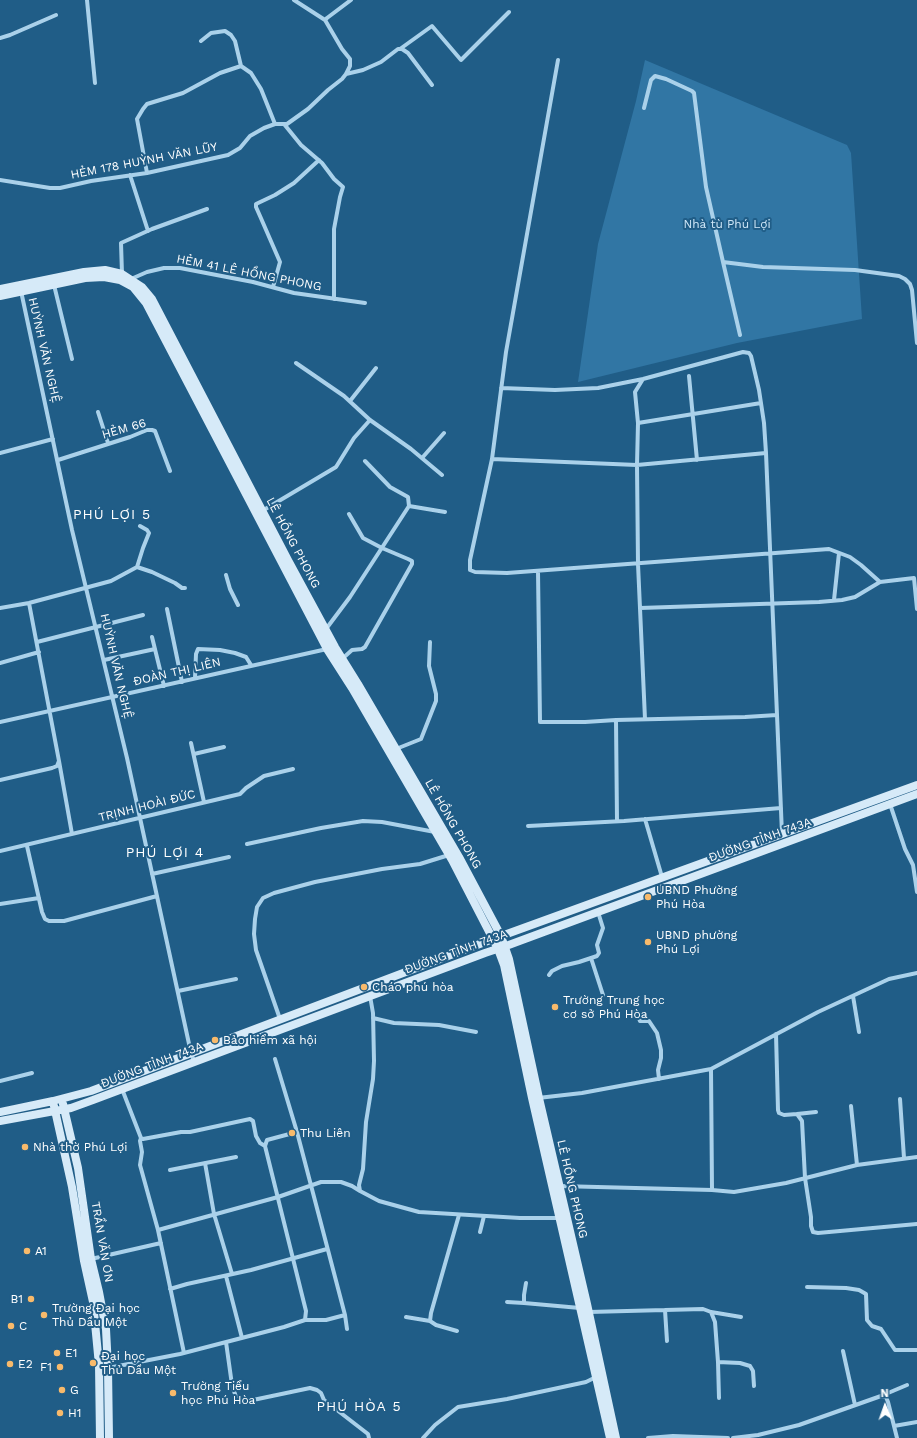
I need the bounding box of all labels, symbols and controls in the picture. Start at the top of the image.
street label: HẺM 178 HUỲNH VĂN LŨY [69,140,219,182]
park label: Nhà tù Phú Lợi [683,217,771,231]
street label: HẺM 41 LÊ HỒNG PHONG [175,252,323,294]
street label: HUỲNH VĂN NGHỆ [25,296,63,404]
street label: HẺM 66 [100,416,148,442]
street label: LÊ HỒNG PHONG [263,495,323,591]
district label: PHÚ LỢI 5 [73,507,151,523]
street label: HUỲNH VĂN NGHỆ [97,612,135,720]
street label: ĐOÀN THỊ LIÊN [132,655,222,689]
street label: LÊ HỒNG PHONG [422,777,484,871]
street label: TRỊNH HOÀI ĐỨC [97,787,197,825]
street label: ĐƯỜNG TỈNH 743A [707,815,813,865]
district label: PHÚ LỢI 4 [126,845,204,861]
place label: UBND Phường Phú Hòa [656,883,737,911]
marker: UBND Phường Phú Hòa [643,892,653,902]
street label: ĐƯỜNG TỈNH 743A [403,927,509,977]
place label: UBND phường Phú Lợi [656,928,737,956]
marker: UBND phường Phú Lợi [643,937,653,947]
place label: Cháo phú hòa [372,980,454,994]
marker: Cháo phú hòa [359,982,369,992]
place label: Trường Trung học cơ sở Phú Hòa [563,993,665,1021]
marker: Trường Trung học cơ sở Phú Hòa [550,1002,560,1012]
place label: Bảo hiểm xã hội [223,1033,317,1047]
marker: Bảo hiểm xã hội [210,1035,220,1045]
street label: ĐƯỜNG TỈNH 743A [99,1039,205,1091]
place label: Thu Liên [300,1126,351,1140]
marker: Thu Liên [287,1128,297,1138]
street label: LÊ HỒNG PHONG [554,1138,590,1240]
place label: Nhà thờ Phú Lợi [33,1140,127,1154]
marker: Nhà thờ Phú Lợi [20,1142,30,1152]
street label: TRẦN VĂN ƠN [88,1201,116,1283]
place label: A1 [35,1244,47,1258]
marker: A1 [22,1246,32,1256]
place label: B1 [10,1292,23,1306]
marker: B1 [26,1294,36,1304]
place label: Trường Đại học Thủ Dầu Một [52,1301,140,1329]
marker: Trường Đại học Thủ Dầu Một [39,1310,49,1320]
place label: C [19,1319,27,1333]
marker: C [6,1321,16,1331]
place label: E1 [65,1346,77,1360]
marker: E1 [52,1348,62,1358]
place label: Đại học Thủ Dầu Một [101,1349,176,1377]
place label: E2 [18,1357,33,1371]
marker: Đại học Thủ Dầu Một [88,1358,98,1368]
marker: E2 [5,1359,15,1369]
place label: F1 [40,1360,52,1374]
marker: F1 [55,1362,65,1372]
place label: Trường Tiểu học Phú Hòa [181,1379,255,1407]
place label: G [70,1383,79,1397]
marker: G [57,1385,67,1395]
north arrow [865,1386,905,1426]
text: N [880,1387,889,1400]
marker: Trường Tiểu học Phú Hòa [168,1388,178,1398]
district label: PHÚ HÒA 5 [316,1399,402,1415]
place label: H1 [68,1406,81,1420]
marker: H1 [55,1408,65,1418]

